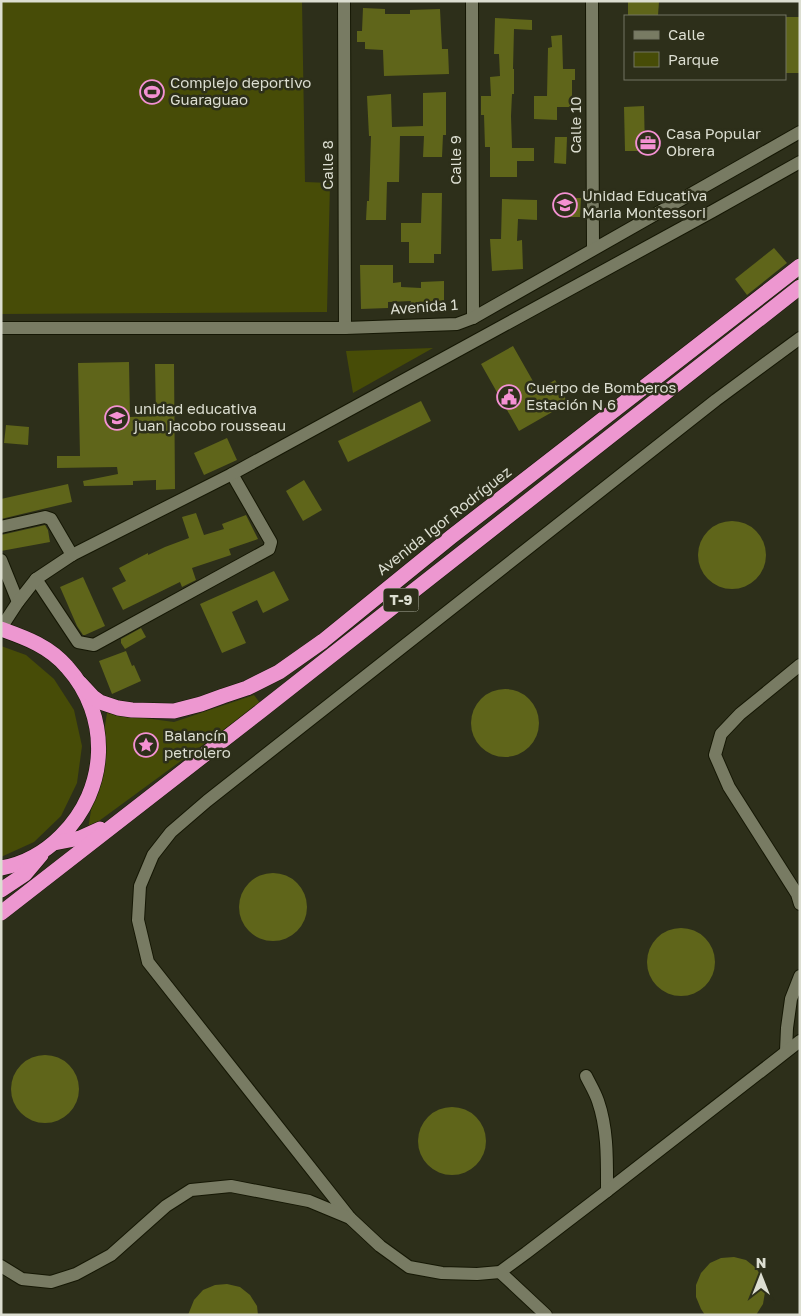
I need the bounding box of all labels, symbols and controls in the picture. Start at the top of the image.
legend [624,15,786,80]
text: Calle [668,25,705,43]
text: Parque [668,50,719,68]
place label: Complejo deportivo Guaraguao [170,73,311,108]
sports icon: Complejo deportivo Guaraguao [139,79,165,105]
street label: Calle 10 [566,96,584,154]
place label: Casa Popular Obrera [666,124,761,159]
office icon: Casa Popular Obrera [635,130,661,156]
street label: Calle 9 [446,135,464,185]
street label: Calle 8 [318,140,336,190]
place label: Unidad Educativa Maria Montessori [582,186,707,221]
school or university icon: Unidad Educativa Maria Montessori [552,192,578,218]
street label: Avenida 1 [389,295,458,317]
place label: Cuerpo de Bomberos Estación N 6 [526,378,676,413]
public building icon: Cuerpo de Bomberos Estación N 6 [496,384,522,410]
place label: unidad educativa juan jacobo rousseau [133,399,286,434]
school or university icon: unidad educativa juan jacobo rousseau [104,405,130,431]
street label: Avenida Igor Rodríguez [372,462,515,578]
road number: T-9 [384,588,418,612]
place label: Balancín petrolero [164,726,231,761]
place icon: Balancín petrolero [133,732,159,758]
north arrow [736,1251,786,1301]
text: N [756,1254,766,1271]

